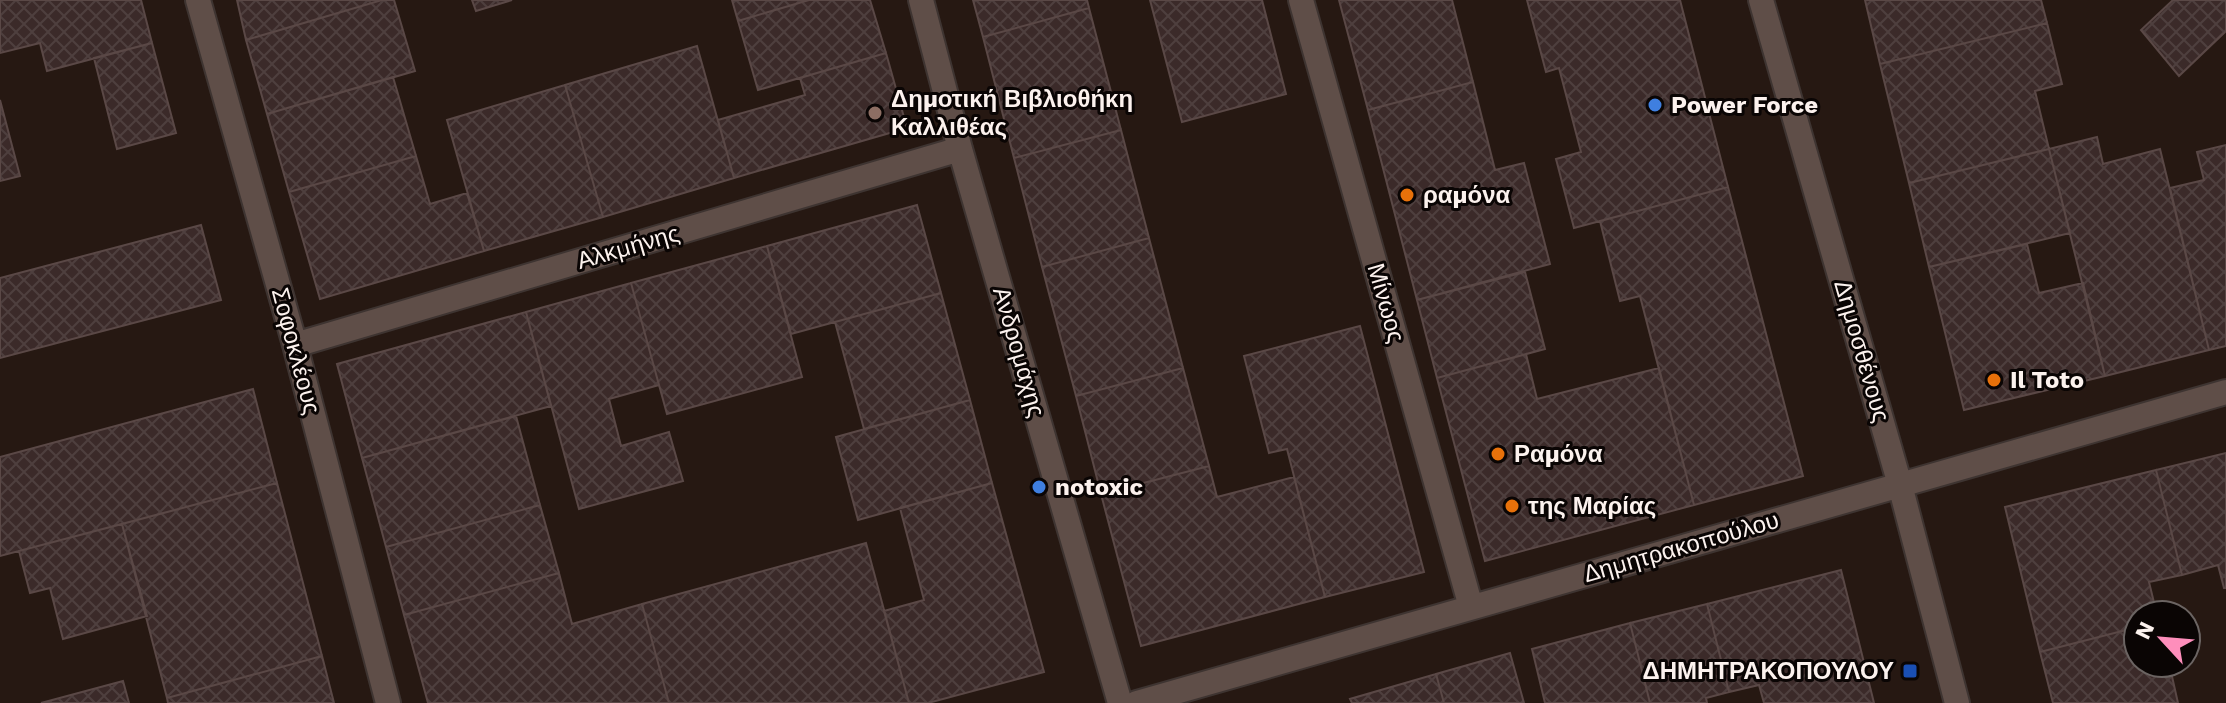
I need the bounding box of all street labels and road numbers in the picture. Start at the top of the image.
street label: Αλκμήνης [574,219,682,275]
street label: Μίνωος [1361,260,1411,346]
street label: Δημοσθένους [1828,277,1896,425]
street label: Ανδρομάχης [987,284,1051,420]
street label: Σοφοκλέους [266,285,326,417]
street label: Δημητρακοπούλου [1580,506,1782,588]

